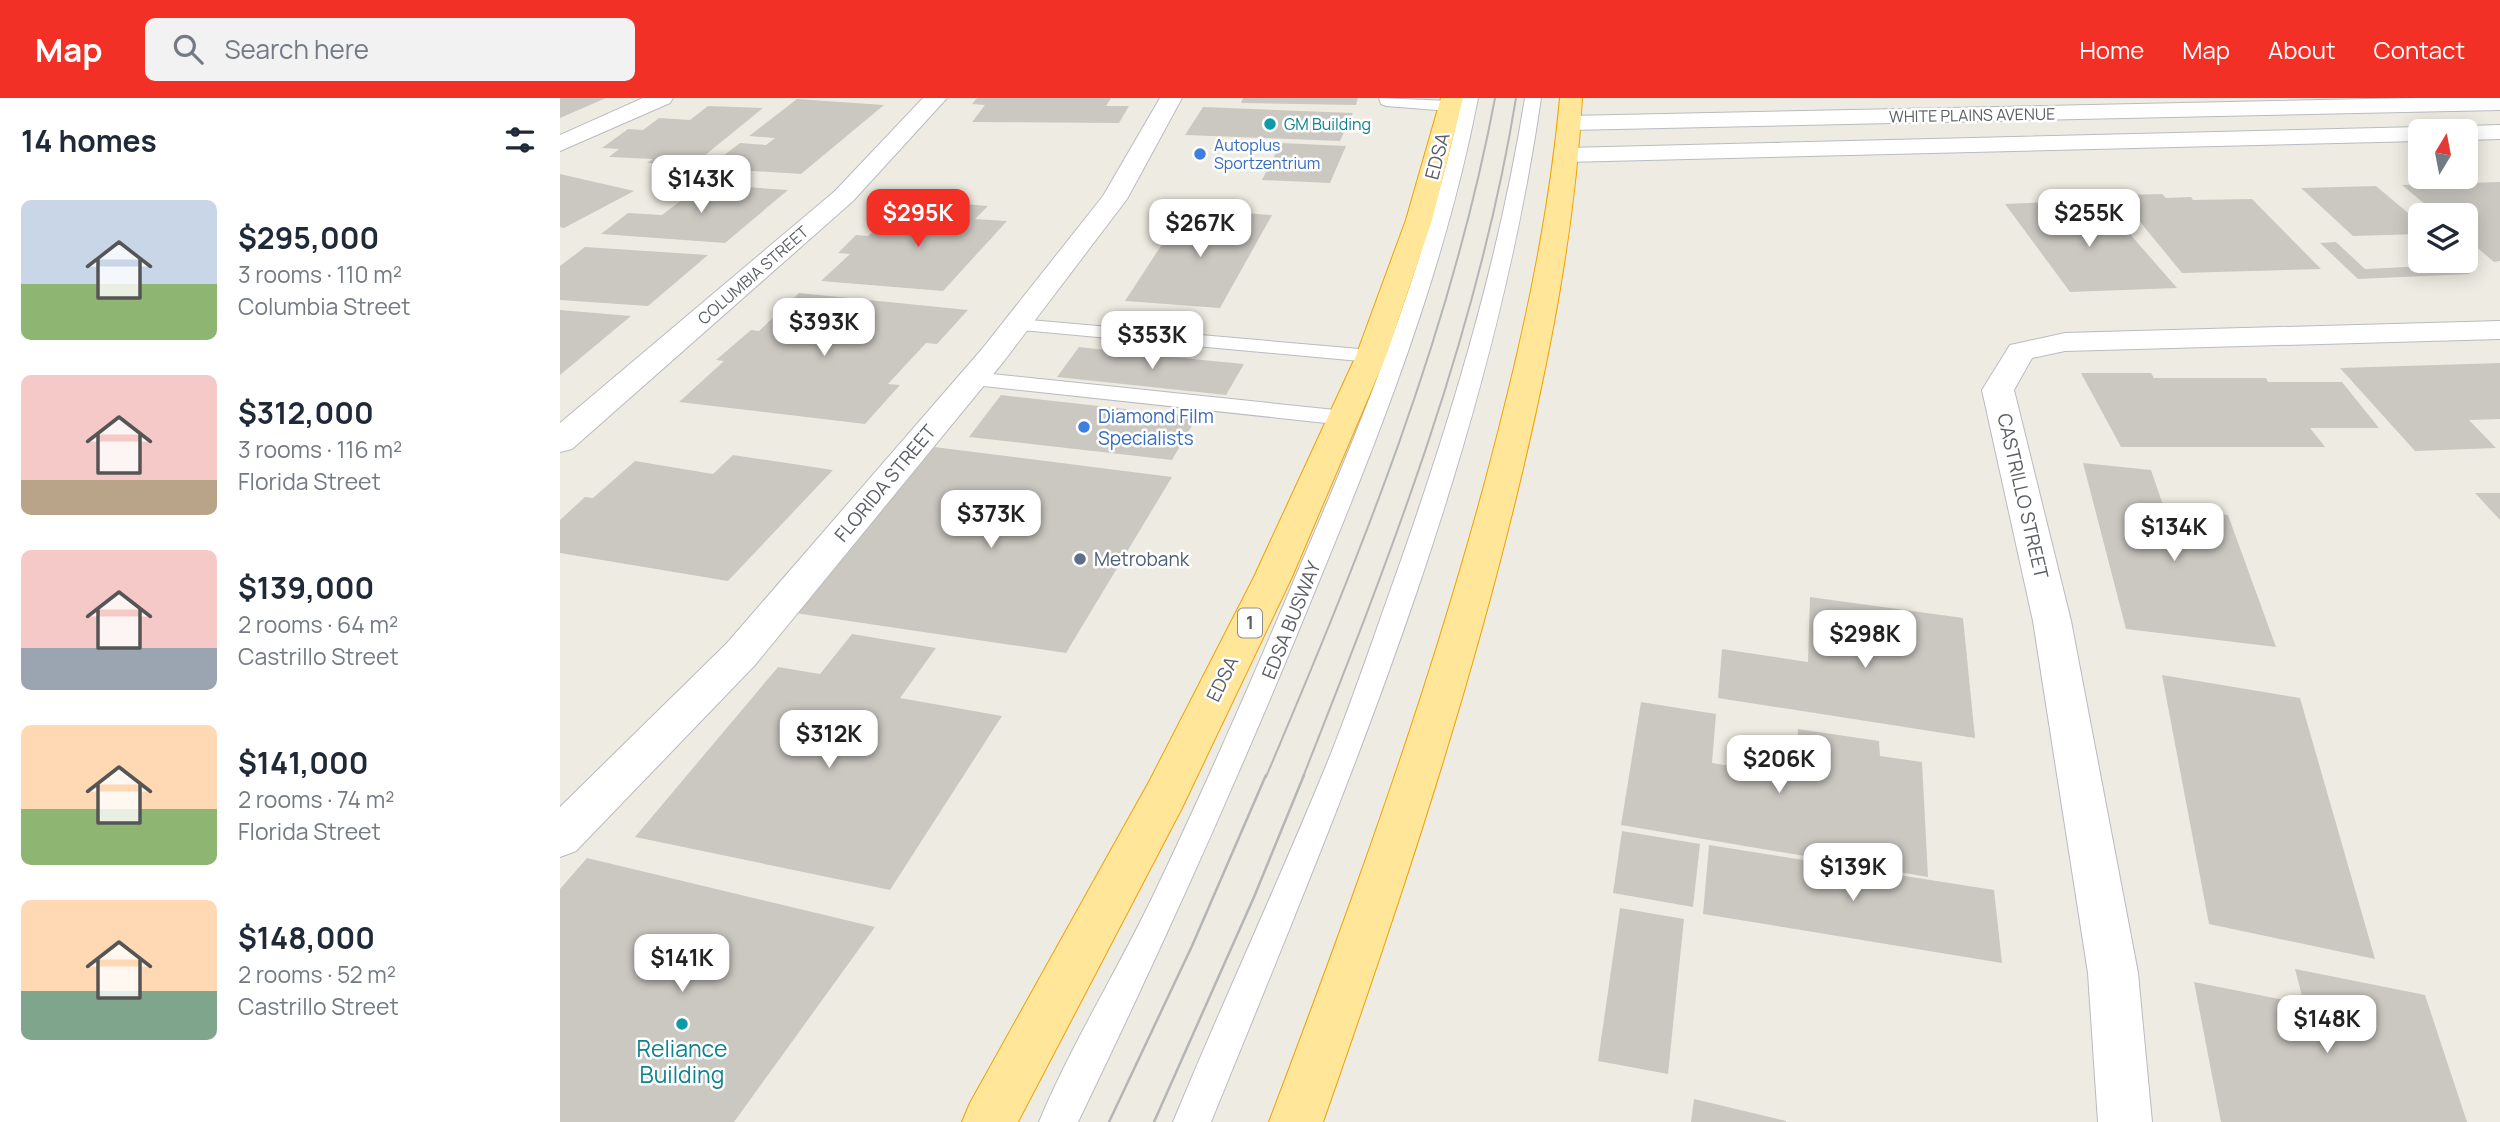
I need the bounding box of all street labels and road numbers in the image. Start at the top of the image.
street label: WHITE PLAINS AVENUE [1889,103,2055,127]
street label: EDSA [1418,130,1456,182]
street label: COLUMBIA STREET [693,220,813,329]
street label: CASTRILLO STREET [1991,411,2055,582]
street label: FLORIDA STREET [828,418,942,547]
street label: EDSA BUSWAY [1256,557,1327,683]
road number: 1 [1238,608,1262,638]
street label: EDSA [1200,652,1244,706]

